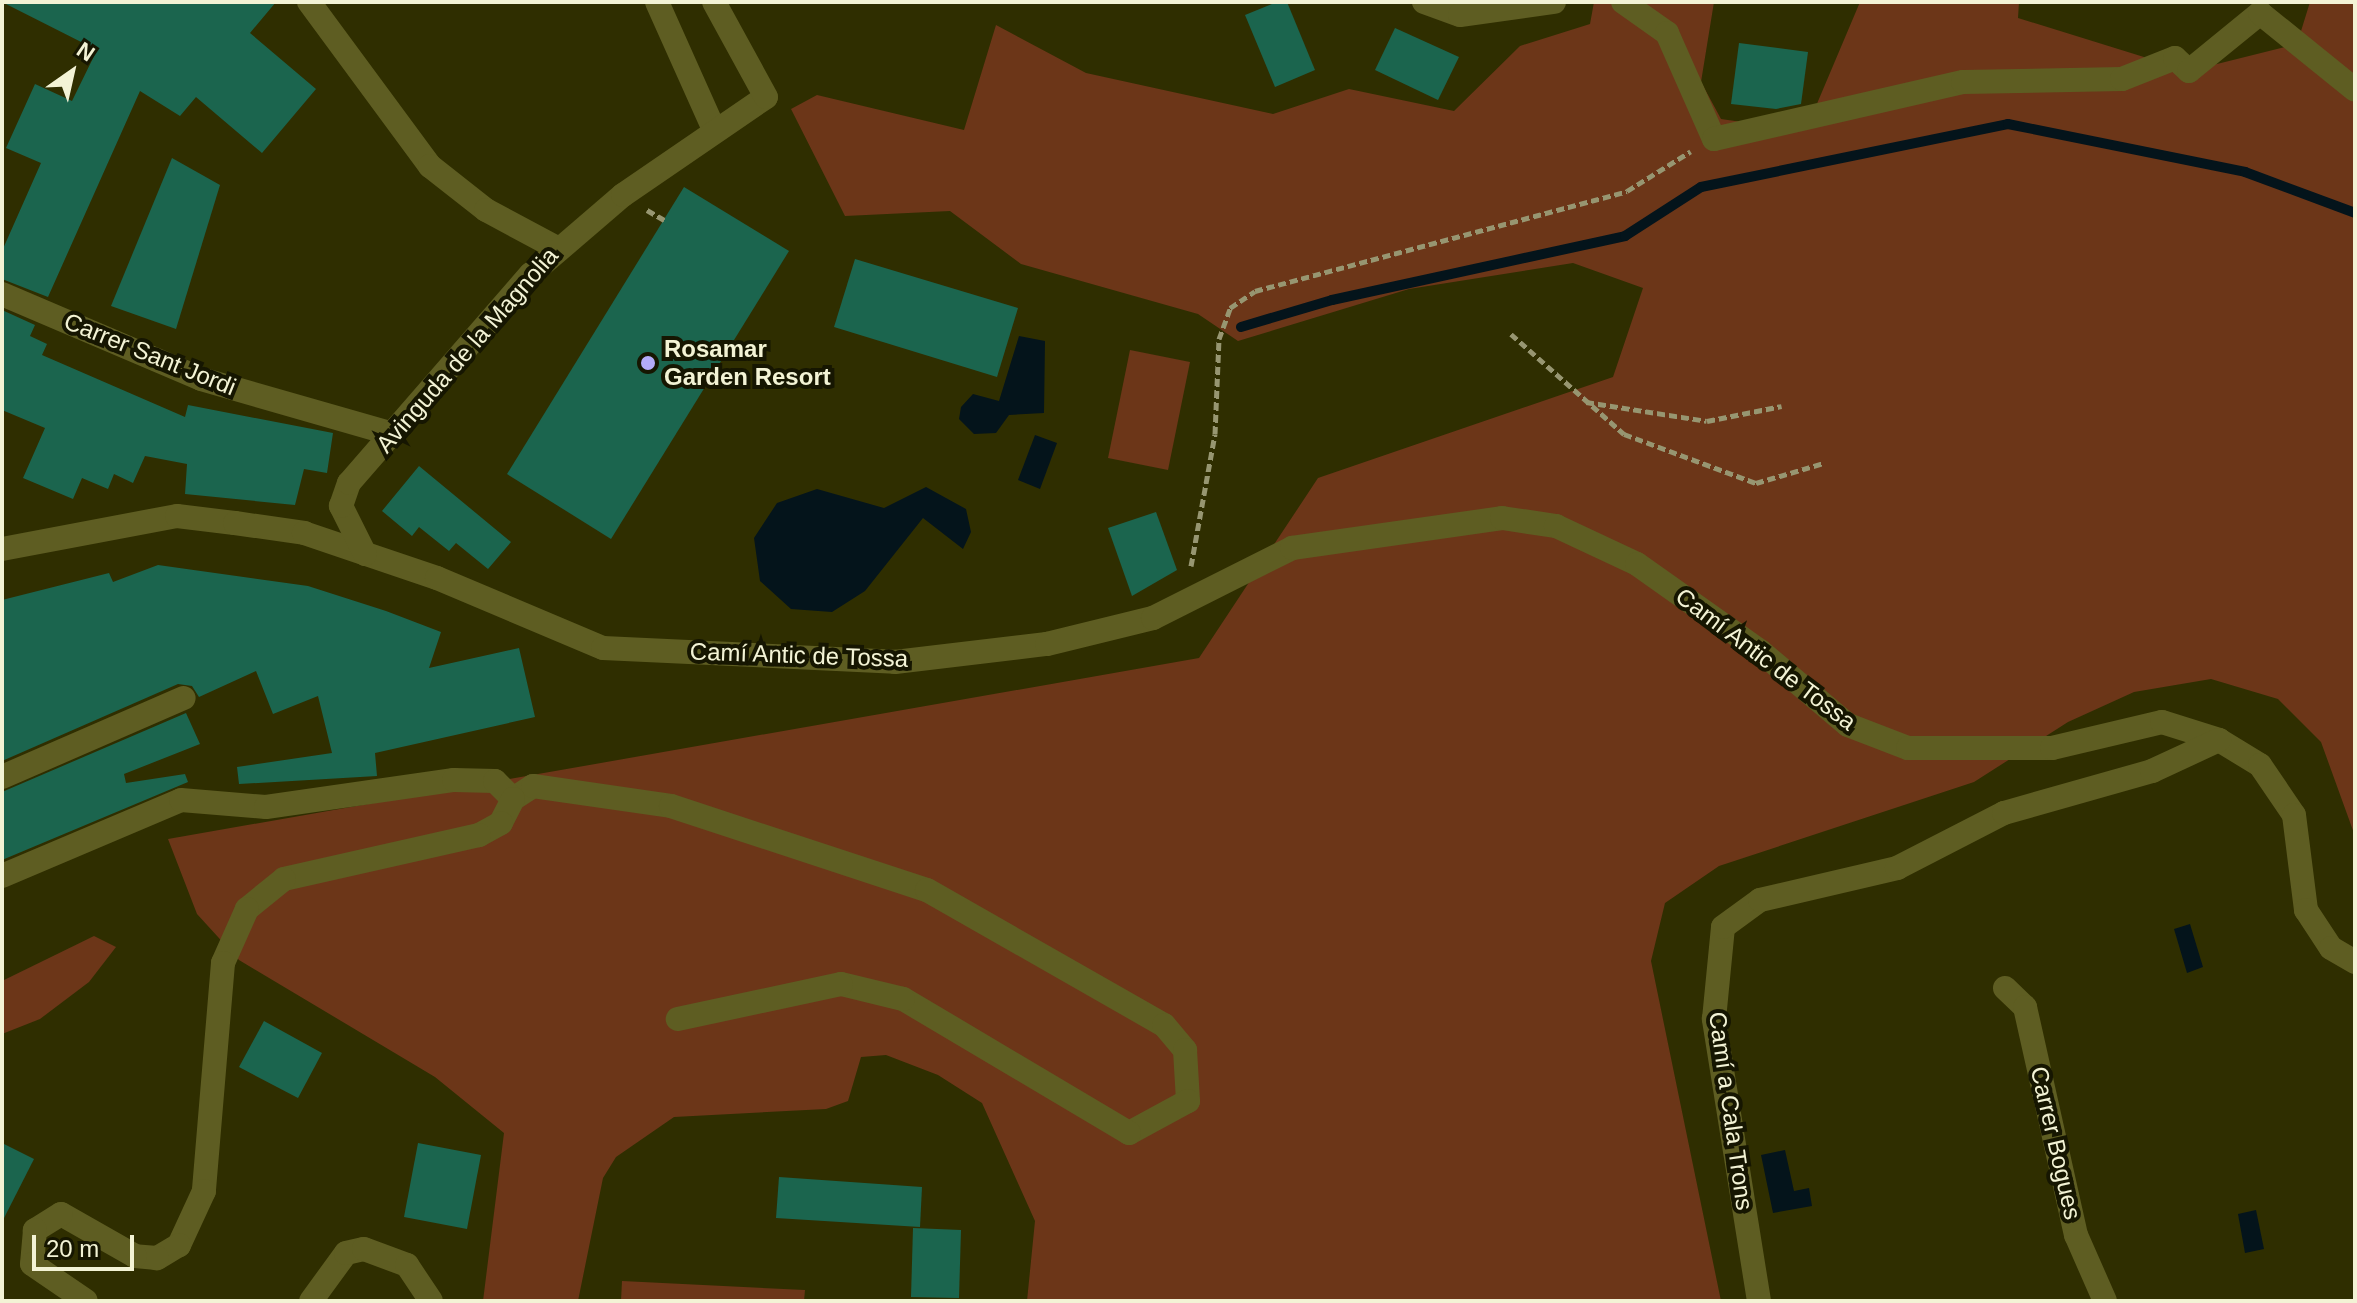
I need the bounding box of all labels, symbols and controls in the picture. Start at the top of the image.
north arrow [32,32,112,112]
text: N [72,37,99,66]
street label: Avinguda de la Magnolia [370,242,564,458]
street label: Carrer Sant Jordi [60,306,240,402]
place label: Rosamar Garden Resort [664,335,831,391]
marker: Rosamar Garden Resort [639,354,657,372]
street label: Camí Antic de Tossa [1669,581,1863,737]
street label: Camí Antic de Tossa [689,637,909,673]
street label: Camí a Cala Trons [1703,1010,1759,1212]
street label: Carrer Bogues [2024,1064,2088,1222]
scale bar [36,1219,138,1269]
text: 20 m [46,1235,99,1262]

